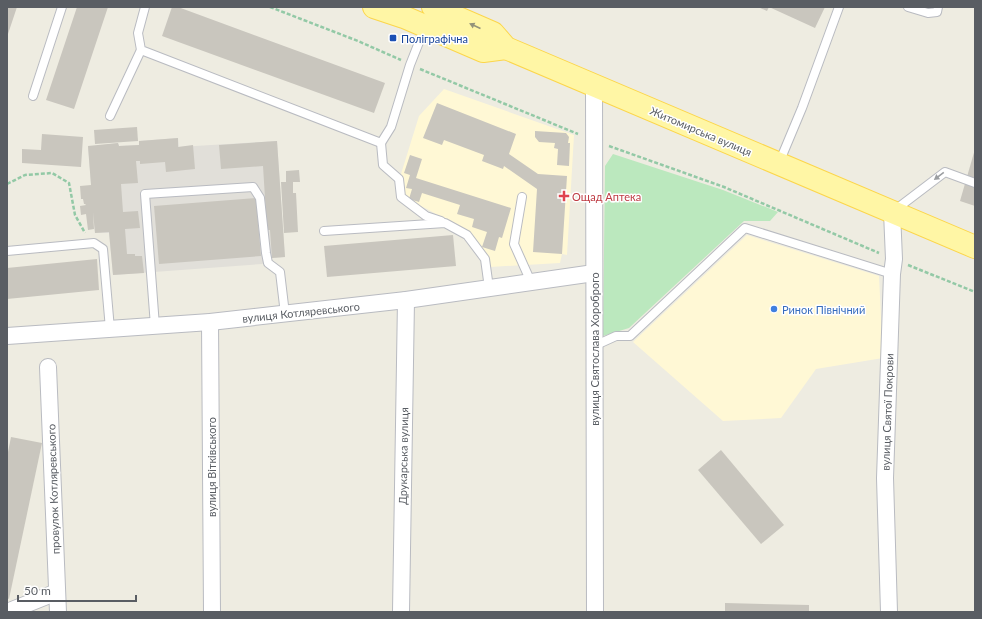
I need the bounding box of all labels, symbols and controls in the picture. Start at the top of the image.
one-way arrow [469,22,481,28]
place label: Поліграфічна [401,32,468,45]
marker: Поліграфічна [388,33,398,43]
street label: Житомирська вулиця [648,104,754,158]
one-way arrow [934,172,945,180]
place label: Ощад Аптека [572,190,641,203]
marker: Ощад Аптека [559,191,569,201]
street label: вулиця Святослава Хороброго [588,272,601,426]
street label: вулиця Котляревського [242,299,360,325]
place label: Ринок Північний [782,303,865,316]
marker: Ринок Північний [769,304,779,314]
street label: вулиця Святої Покрови [878,353,896,471]
street label: Друкарська вулиця [396,407,410,505]
street label: вулиця Вітківського [205,417,218,517]
street label: провулок Котляревського [44,424,62,554]
scale bar [18,577,136,603]
text: 50 m [24,583,51,598]

